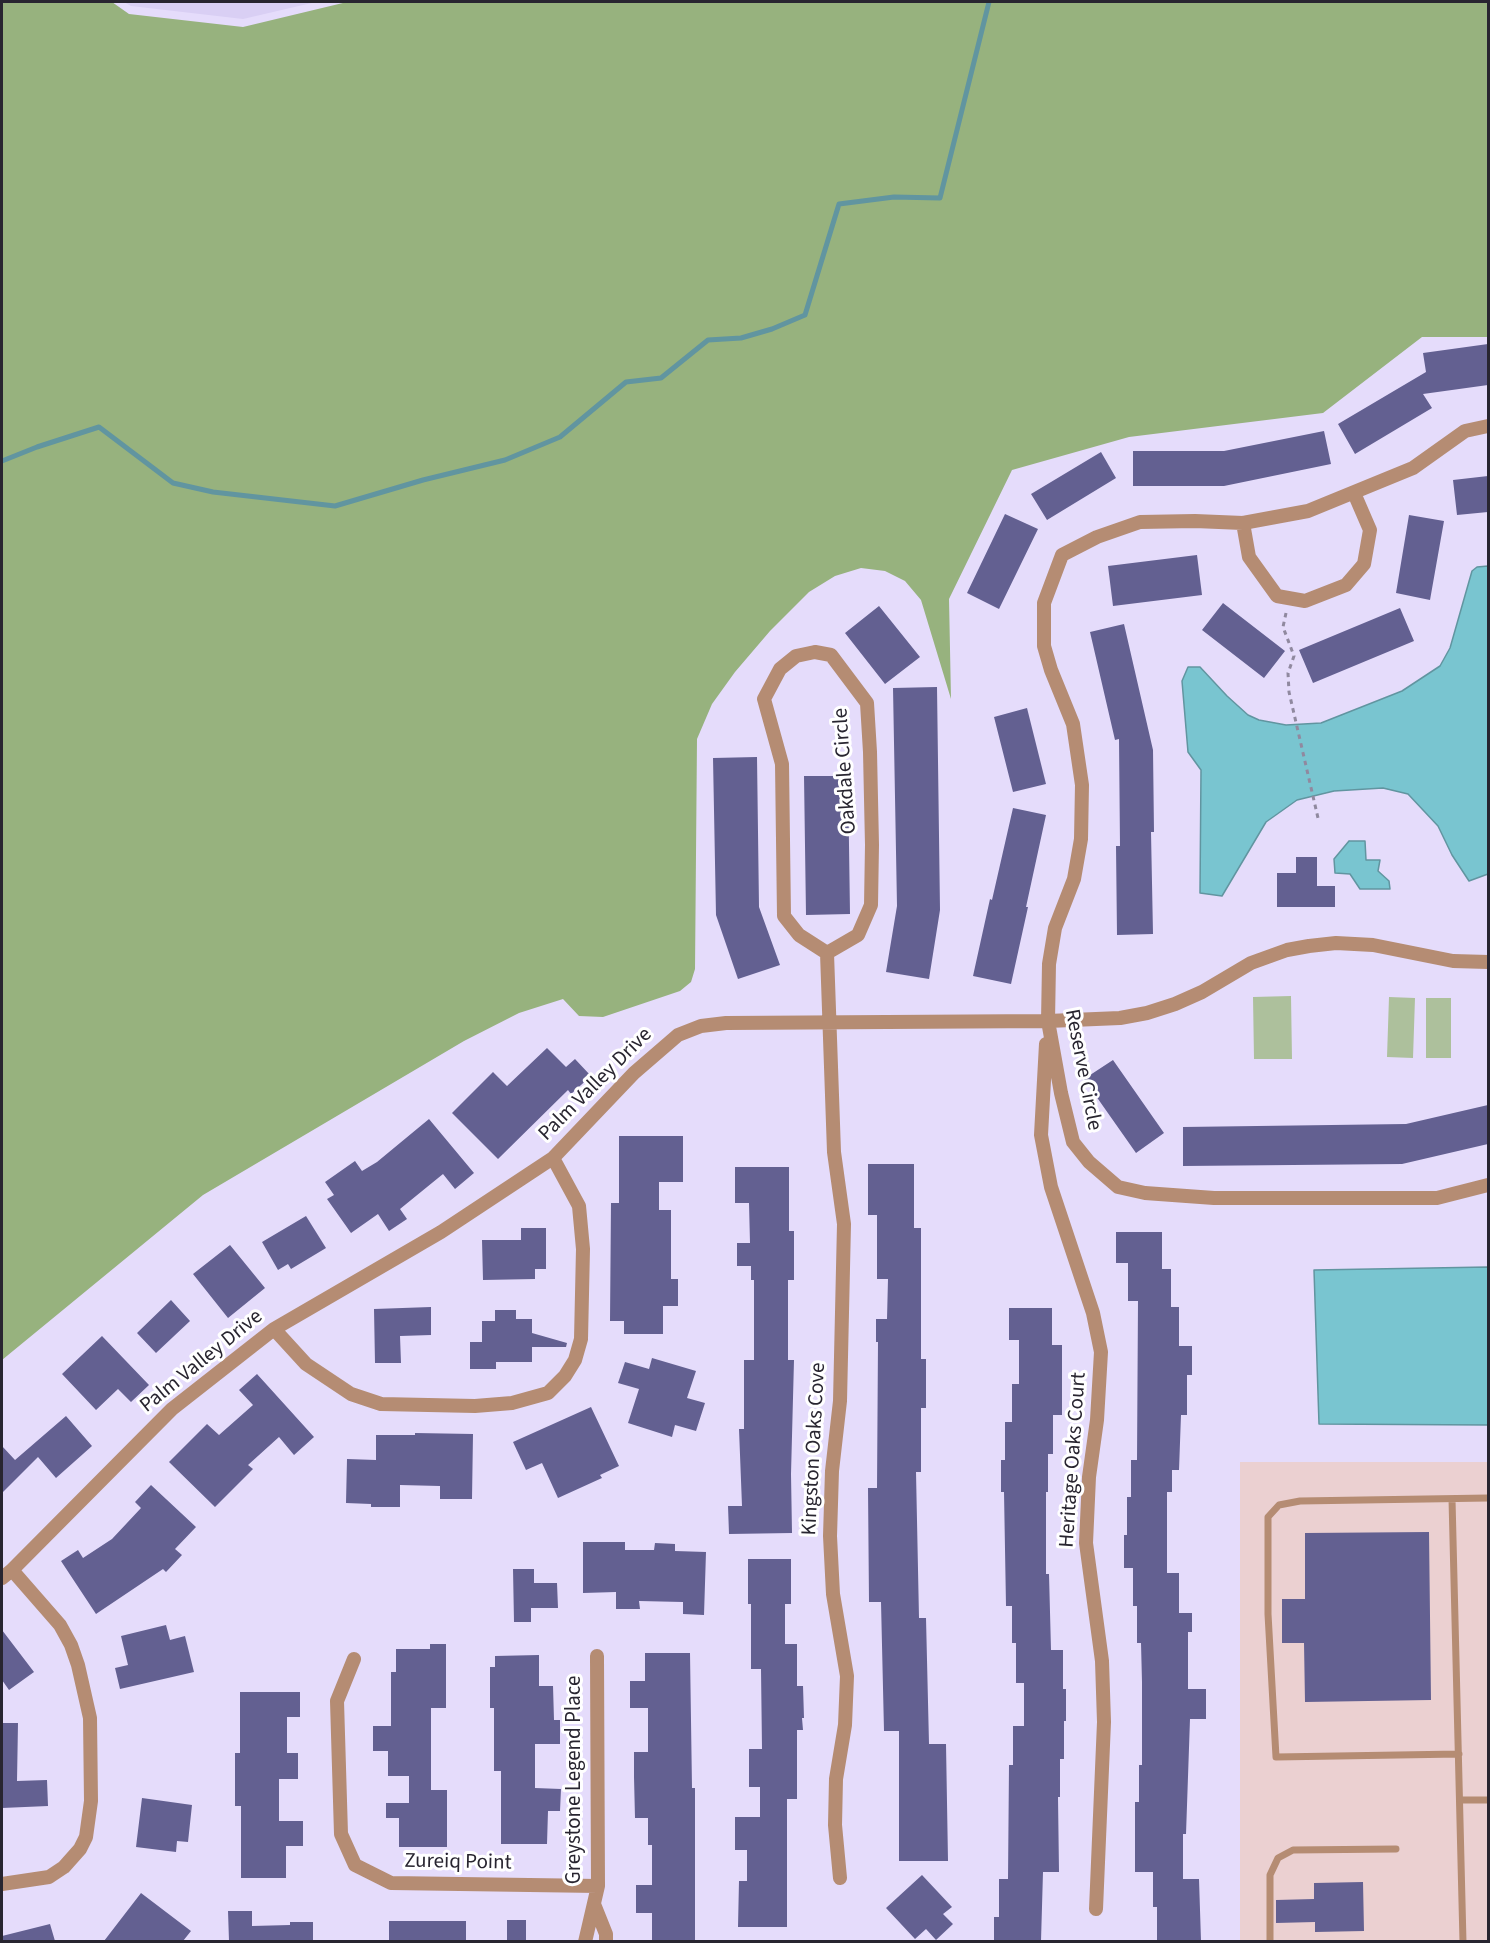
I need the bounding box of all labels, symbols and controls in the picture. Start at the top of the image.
street label: Oakdale Circle [829,707,863,835]
street label: Reserve Circle [1058,1007,1106,1133]
street label: Palm Valley Drive [534,1023,658,1147]
street label: Palm Valley Drive [136,1305,268,1419]
street label: Kingston Oaks Cove [798,1362,832,1536]
street label: Heritage Oaks Court [1055,1371,1093,1549]
street label: Greystone Legend Place [562,1676,588,1884]
street label: Zureiq Point [404,1849,512,1877]

